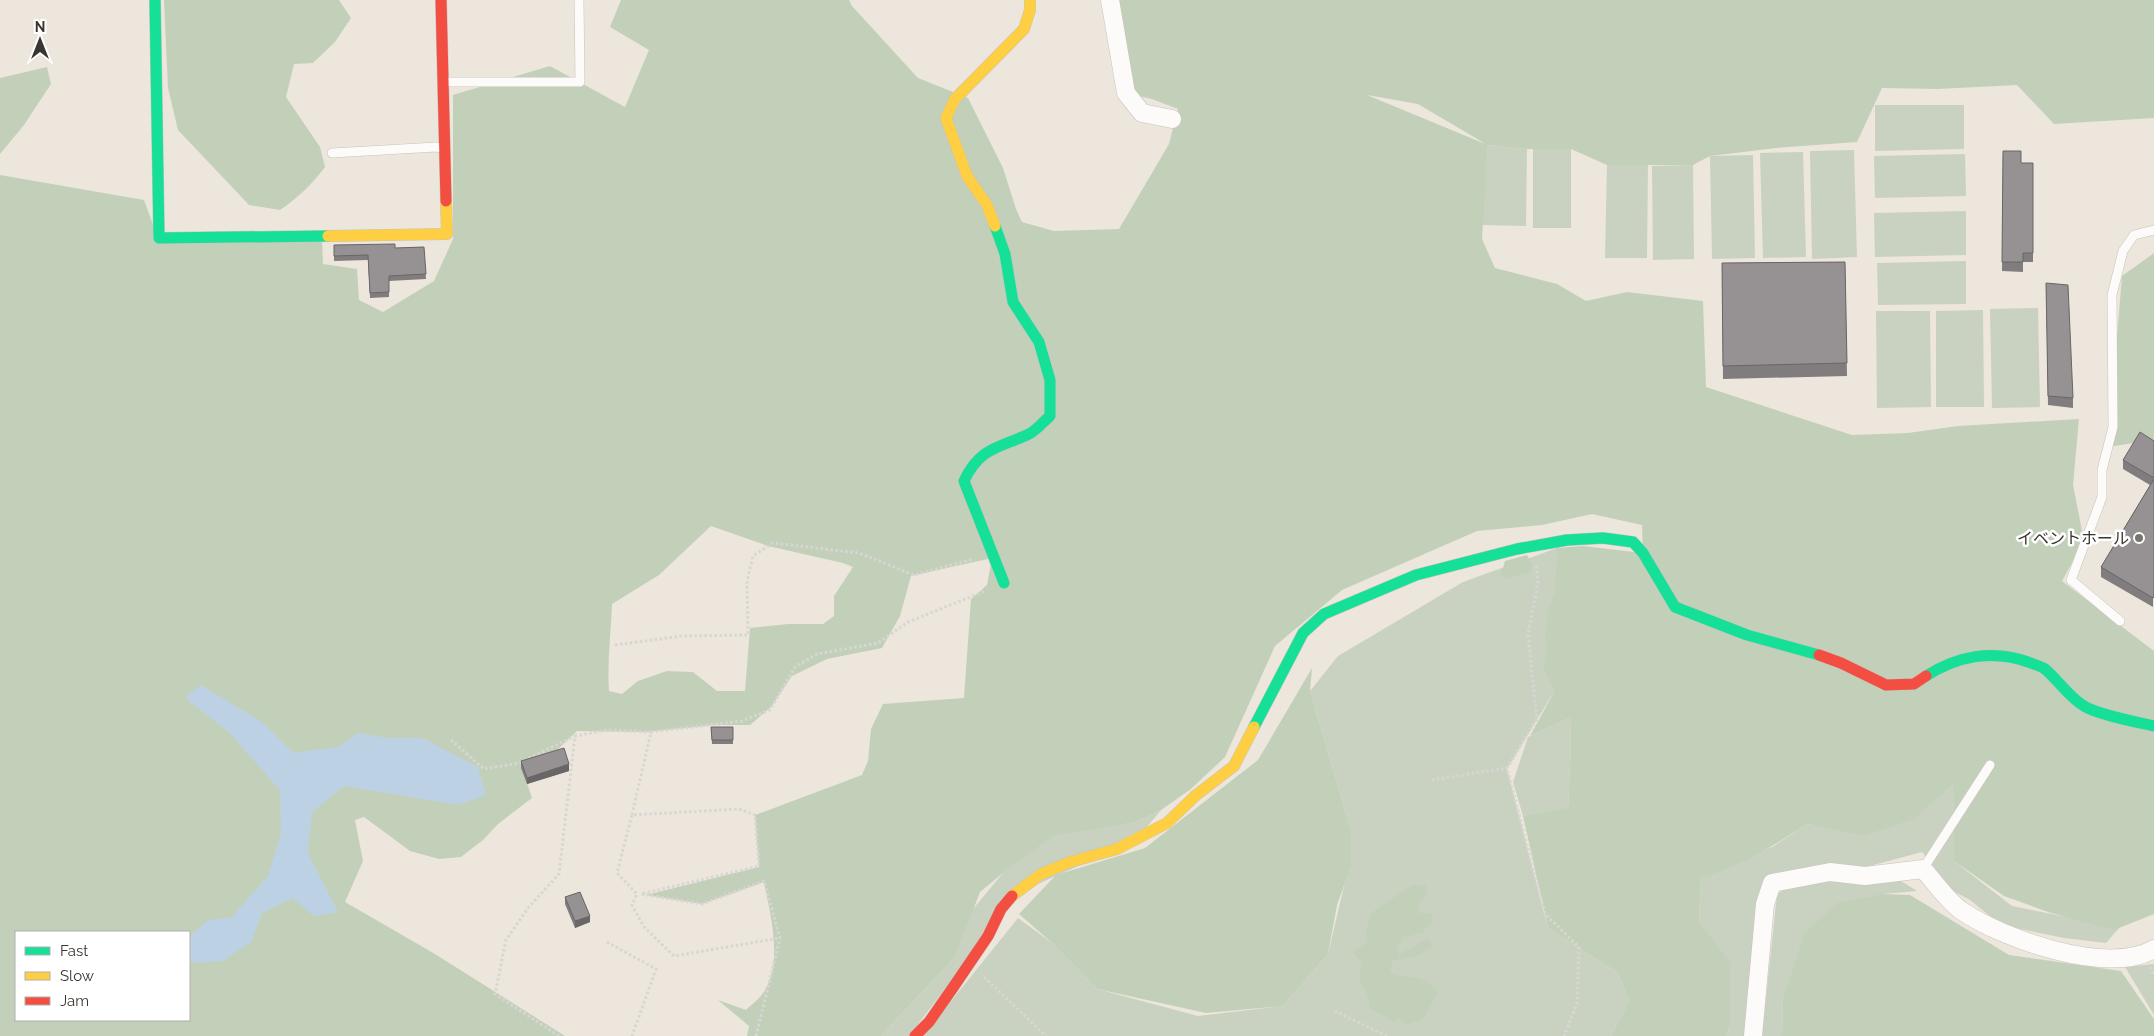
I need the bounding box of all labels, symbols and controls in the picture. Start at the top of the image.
north arrow [15,15,65,65]
text: N [35,19,45,35]
place label: イベントホール [2017,529,2129,548]
marker: イベントホール [2133,532,2145,544]
legend [15,931,190,1021]
text: Fast [60,942,88,960]
text: Slow [60,967,94,985]
text: Jam [60,992,89,1010]

